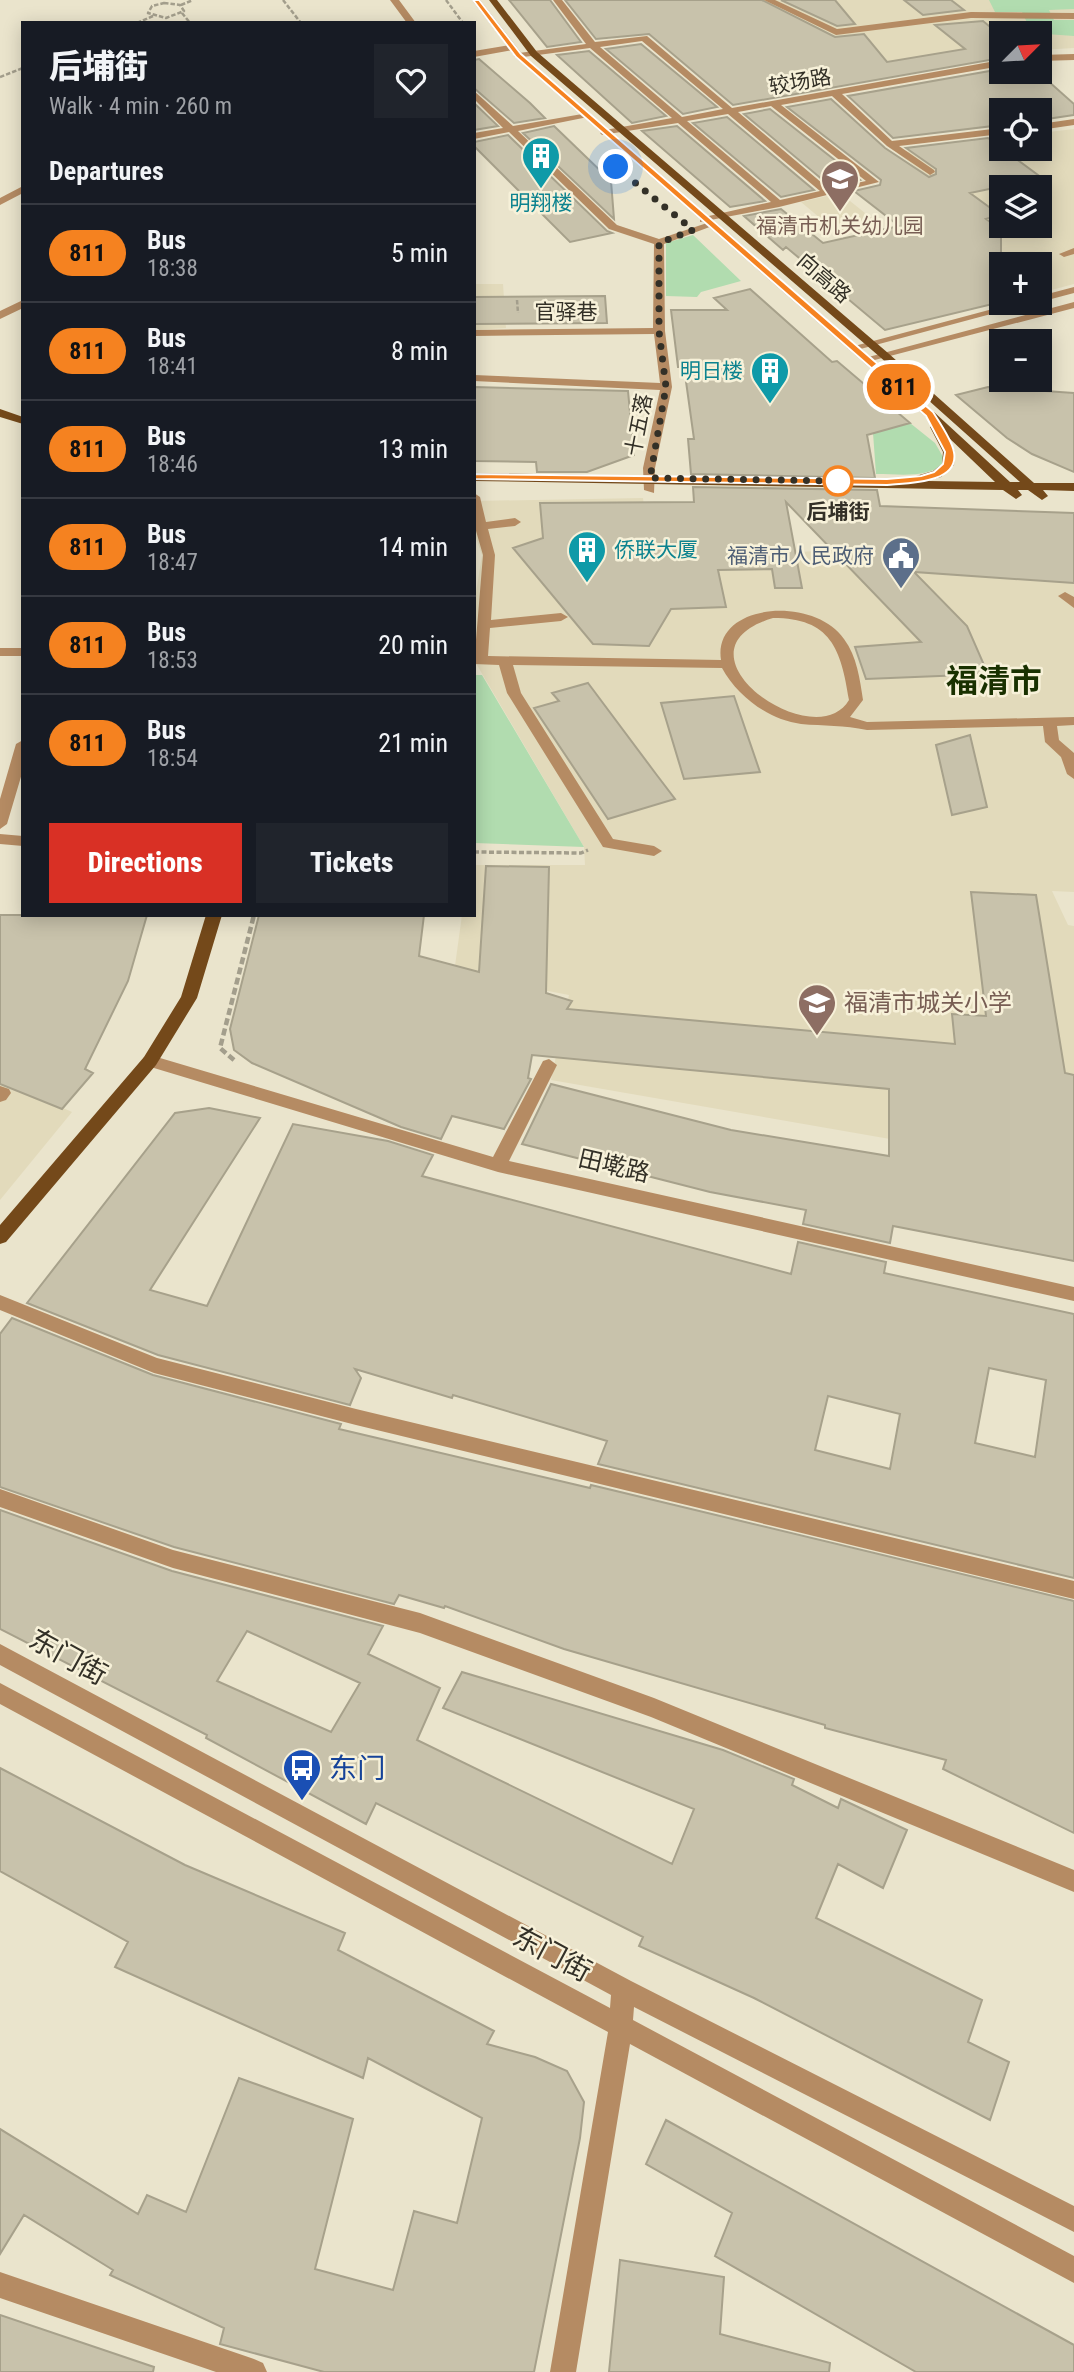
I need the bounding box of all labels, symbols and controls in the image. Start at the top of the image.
north arrow [989,21,1052,84]
map controls [989,21,1052,392]
button: heart [374,44,448,118]
text: 后埔街 [49,47,148,86]
street label: 较场路 [767,65,833,99]
text: Walk · 4 min · 260 m [49,93,232,120]
button: locate [989,98,1052,161]
building icon: 明翔楼 [520,135,562,190]
your location [598,149,633,184]
text: Departures [49,156,164,186]
school or university icon: 福清市机关幼儿园 [819,158,861,213]
button: layers [989,175,1052,238]
place label: 明翔楼 [510,191,573,215]
place label: 福清市机关幼儿园 [756,214,924,238]
text: Bus [147,225,186,255]
text: 5 min [391,238,448,268]
text: 811 [69,239,106,267]
street label: 向高路 [792,248,856,308]
button: + [989,252,1052,315]
text: 18:38 [147,255,198,282]
street label: 官驿巷 [535,300,598,324]
text: Bus [147,323,186,353]
button: − [989,329,1052,392]
text: 8 min [391,336,448,366]
text: 811 [69,337,106,365]
building icon: 明日楼 [749,350,791,405]
text: 18:41 [147,353,198,380]
place label: 明日楼 [680,359,743,383]
line badge: 811 [859,364,939,410]
text: 811 [881,373,917,401]
street label: 十五落 [621,392,657,458]
text: Bus [147,421,186,451]
text: 13 min [378,434,448,464]
text: 811 [69,435,106,463]
text: 18:46 [147,451,198,478]
marker: 后埔街 [823,466,853,496]
place label: 后埔街 [807,500,870,524]
text: Bus [147,519,186,549]
building icon: 侨联大厦 [566,529,608,584]
text: 14 min [378,532,448,562]
text: 811 [69,533,106,561]
public building icon: 福清市人民政府 [880,535,922,590]
place label: 侨联大厦 [614,538,698,562]
place label: 福清市人民政府 [727,544,874,568]
text: 18:47 [147,549,198,576]
text: Bus [147,617,186,647]
text: 20 min [378,630,448,660]
text: 811 [69,631,106,659]
text: 18:53 [147,647,198,674]
district label: 福清市 [946,662,1042,700]
text: Bus [147,715,186,745]
text: 21 min [378,728,448,758]
text: 811 [69,729,106,757]
text: 18:54 [147,745,198,772]
button: Directions [49,823,242,903]
button: Tickets [256,823,448,903]
school or university icon: 福清市城关小学 [796,982,838,1037]
place label: 福清市城关小学 [844,989,1012,1017]
street label: 田墘路 [576,1144,652,1188]
street label: 东门街 [23,1622,113,1692]
bus stop icon: 东门 [281,1747,323,1802]
place label: 东门 [329,1752,385,1785]
street label: 东门街 [507,1920,597,1988]

